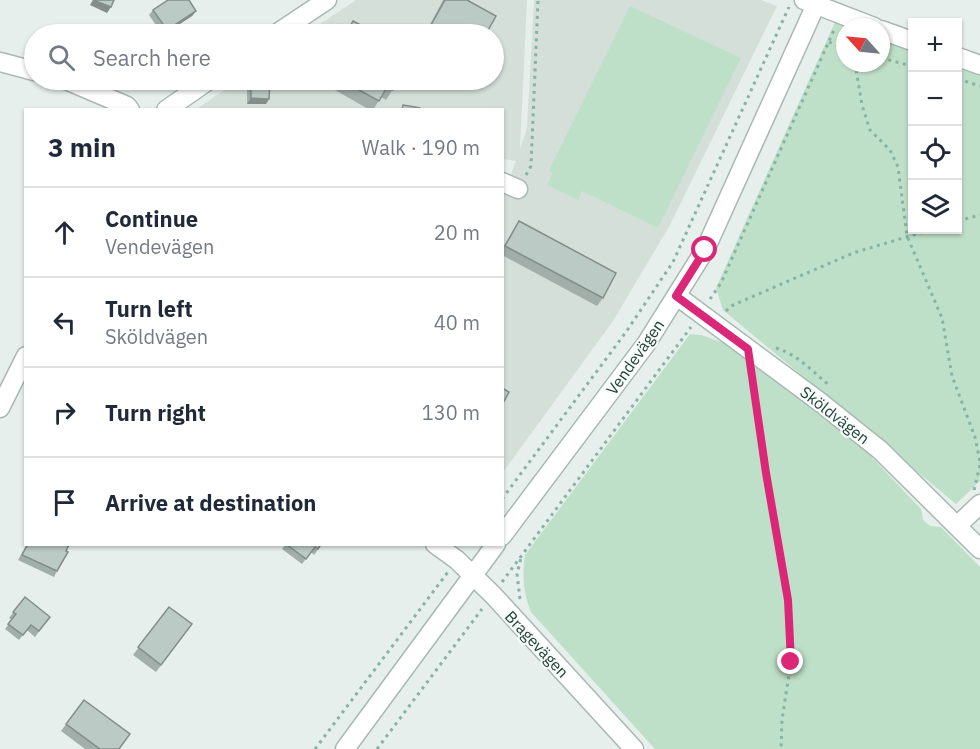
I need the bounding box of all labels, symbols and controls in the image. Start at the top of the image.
north arrow [836,18,890,72]
map controls [908,18,962,234]
button: + [908,18,962,72]
search box [24,24,504,90]
icon: search [45,41,78,74]
text: Search here [93,43,211,72]
button: − [908,72,962,126]
button: locate [908,126,962,180]
text: 3 min [48,130,116,164]
text: Walk · 190 m [362,134,480,161]
button: layers [908,180,962,234]
text: Continue [105,204,198,233]
icon: ahead [48,216,81,249]
text: 20 m [434,219,480,246]
text: Vendevägen [105,233,214,260]
route start [691,236,717,262]
text: Turn left [105,294,193,323]
icon: left [48,306,81,339]
text: 40 m [434,309,480,336]
street label: Vendevägen [602,315,668,399]
text: Sköldvägen [105,323,208,350]
street label: Sköldvägen [796,382,874,448]
icon: right [48,396,81,429]
text: Turn right [105,398,206,427]
text: 130 m [422,399,480,426]
icon: arrive [48,486,81,519]
text: Arrive at destination [105,488,316,517]
street label: Bragevägen [501,606,573,682]
route end [777,648,803,674]

